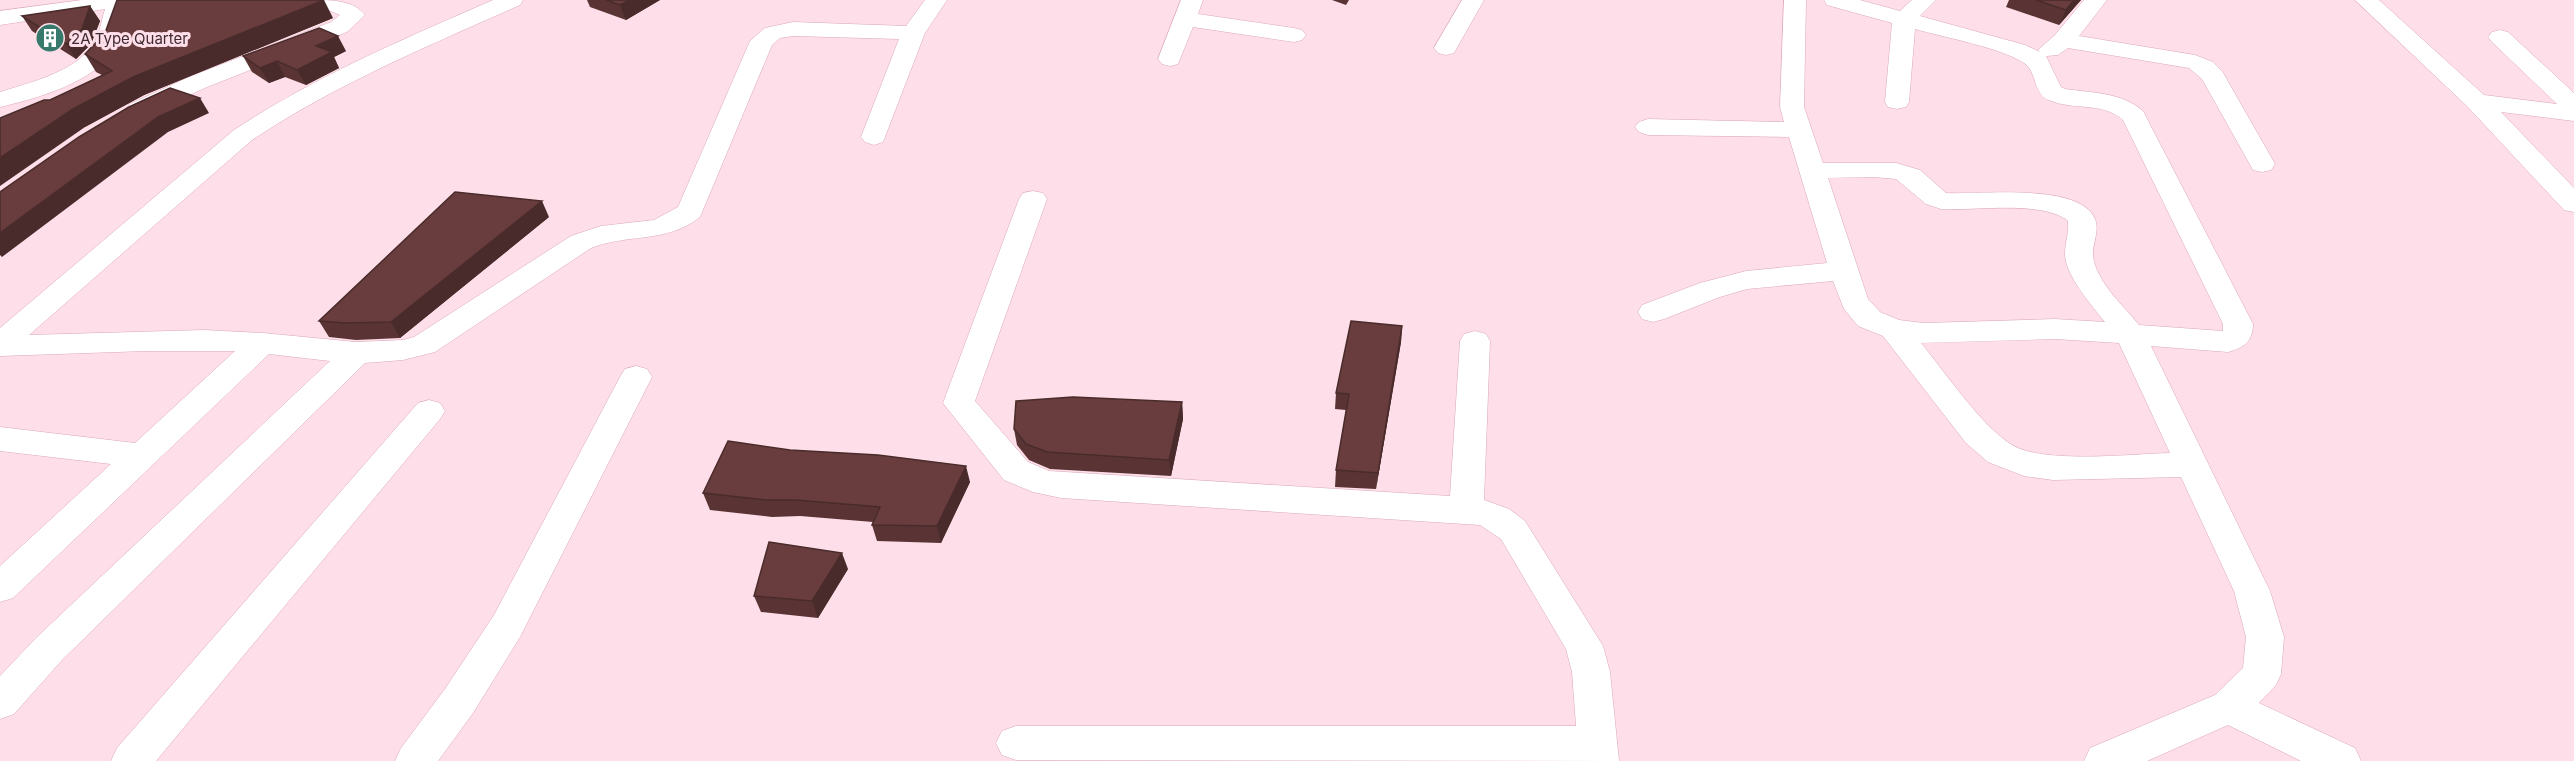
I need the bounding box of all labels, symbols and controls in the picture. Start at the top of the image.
building icon: 2A Type Quarter [34,22,66,54]
place label: 2A Type Quarter [71,29,188,48]

